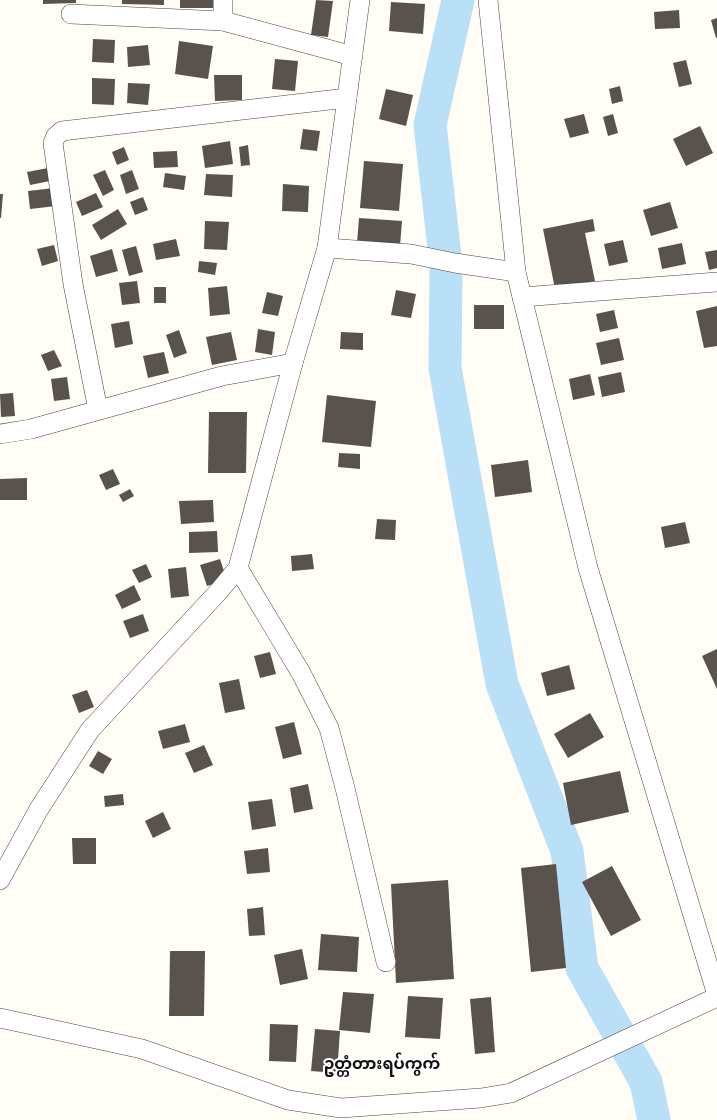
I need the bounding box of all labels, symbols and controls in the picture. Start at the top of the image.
district label: ဥတ္တံတားရပ်ကွက် [324,1048,441,1083]

